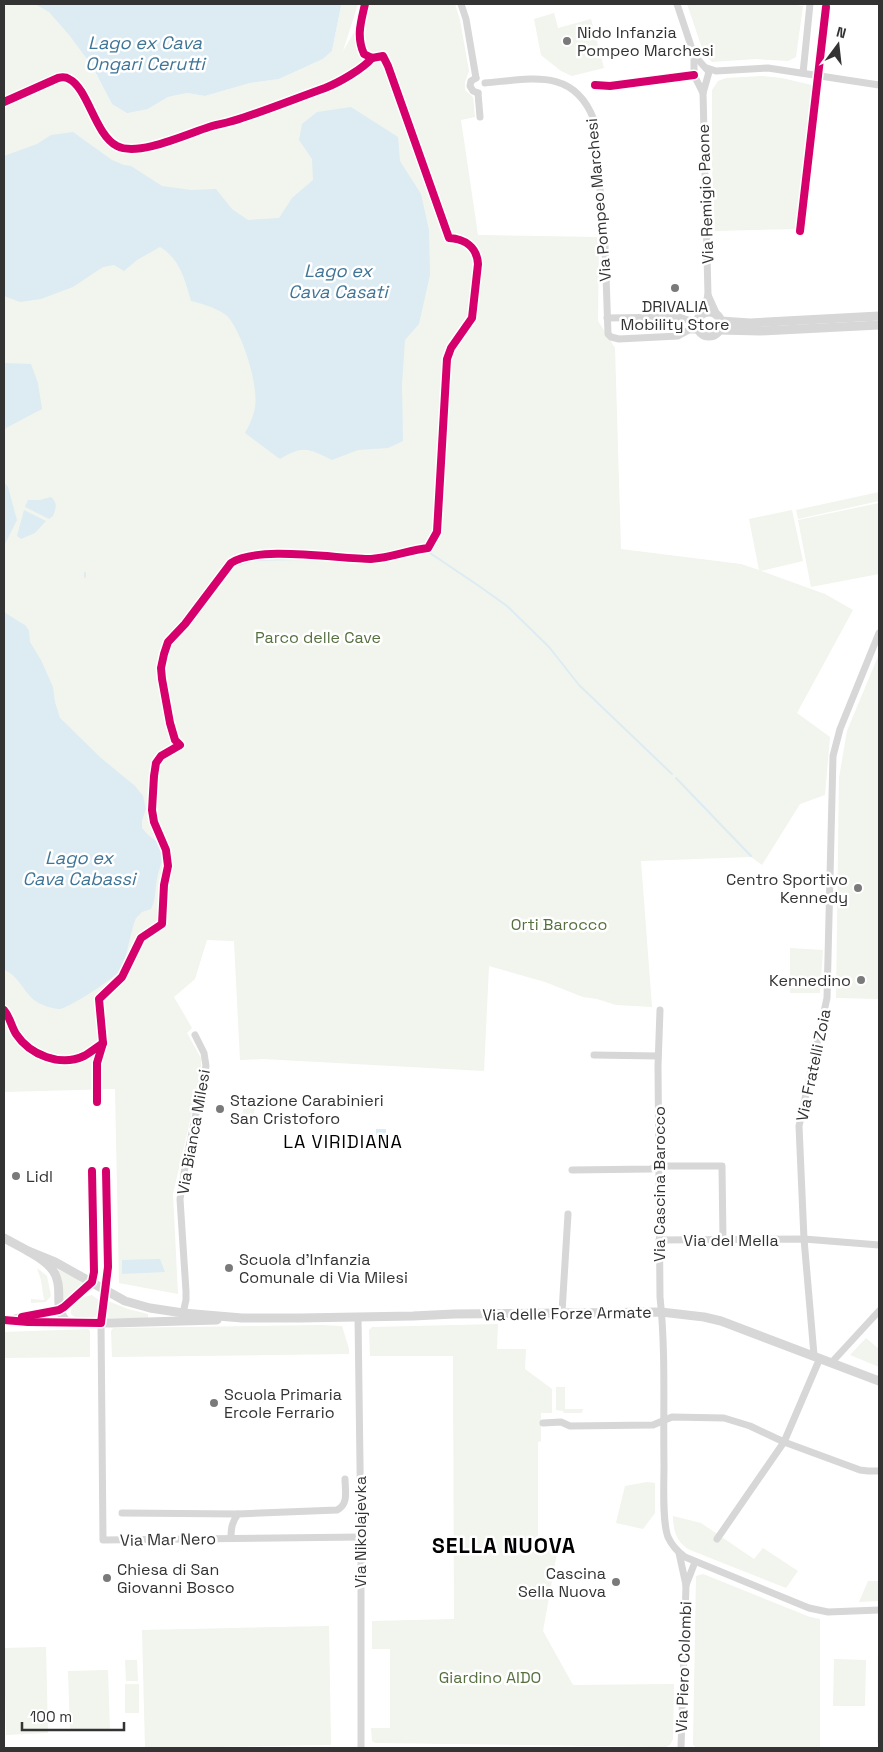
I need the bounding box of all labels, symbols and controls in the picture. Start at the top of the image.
north arrow [813,20,863,70]
place label: Nido Infanzia Pompeo Marchesi [577,22,714,61]
text: N [834,23,848,42]
water label: Lago ex Cava Ongari Cerutti [85,31,207,75]
marker: Nido Infanzia Pompeo Marchesi [561,35,573,47]
street label: Via Pompeo Marchesi [581,117,616,283]
street label: Via Remigio Paone [693,124,718,264]
water label: Lago ex Cava Casati [288,259,390,303]
marker: DRIVALIA Mobility Store [669,282,681,294]
place label: DRIVALIA Mobility Store [620,296,730,335]
park label: Parco delle Cave [255,627,381,648]
water label: Lago ex Cava Cabassi [23,846,138,890]
place label: Centro Sportivo Kennedy [726,869,848,908]
marker: Centro Sportivo Kennedy [852,882,864,894]
park label: Orti Barocco [511,914,607,935]
place label: Kennedino [769,970,851,991]
marker: Kennedino [855,974,867,986]
street label: Via Fratelli Zoia [791,1007,836,1123]
street label: Via Bianca Milesi [172,1068,215,1196]
place label: Stazione Carabinieri San Cristoforo [230,1090,384,1129]
marker: Stazione Carabinieri San Cristoforo [214,1103,226,1115]
street label: Via Cascina Barocco [649,1106,670,1262]
district label: LA VIRIDIANA [283,1130,403,1153]
place label: Lidl [26,1166,53,1187]
marker: Lidl [10,1170,22,1182]
street label: Via del Mella [683,1230,779,1251]
place label: Scuola d'Infanzia Comunale di Via Milesi [239,1249,408,1288]
marker: Scuola d'Infanzia Comunale di Via Milesi [223,1262,235,1274]
street label: Via delle Forze Armate [482,1302,652,1325]
place label: Scuola Primaria Ercole Ferrario [224,1384,342,1423]
marker: Scuola Primaria Ercole Ferrario [208,1397,220,1409]
street label: Via Nikolajevka [350,1476,371,1588]
street label: Via Mar Nero [120,1528,216,1551]
district label: SELLA NUOVA [432,1532,576,1559]
place label: Chiesa di San Giovanni Bosco [117,1559,235,1598]
place label: Cascina Sella Nuova [518,1563,606,1602]
marker: Chiesa di San Giovanni Bosco [101,1572,113,1584]
marker: Cascina Sella Nuova [610,1576,622,1588]
street label: Via Piero Colombi [671,1601,696,1733]
park label: Giardino AIDO [439,1667,541,1688]
scale bar [22,1700,125,1732]
text: 100 m [30,1707,72,1726]

